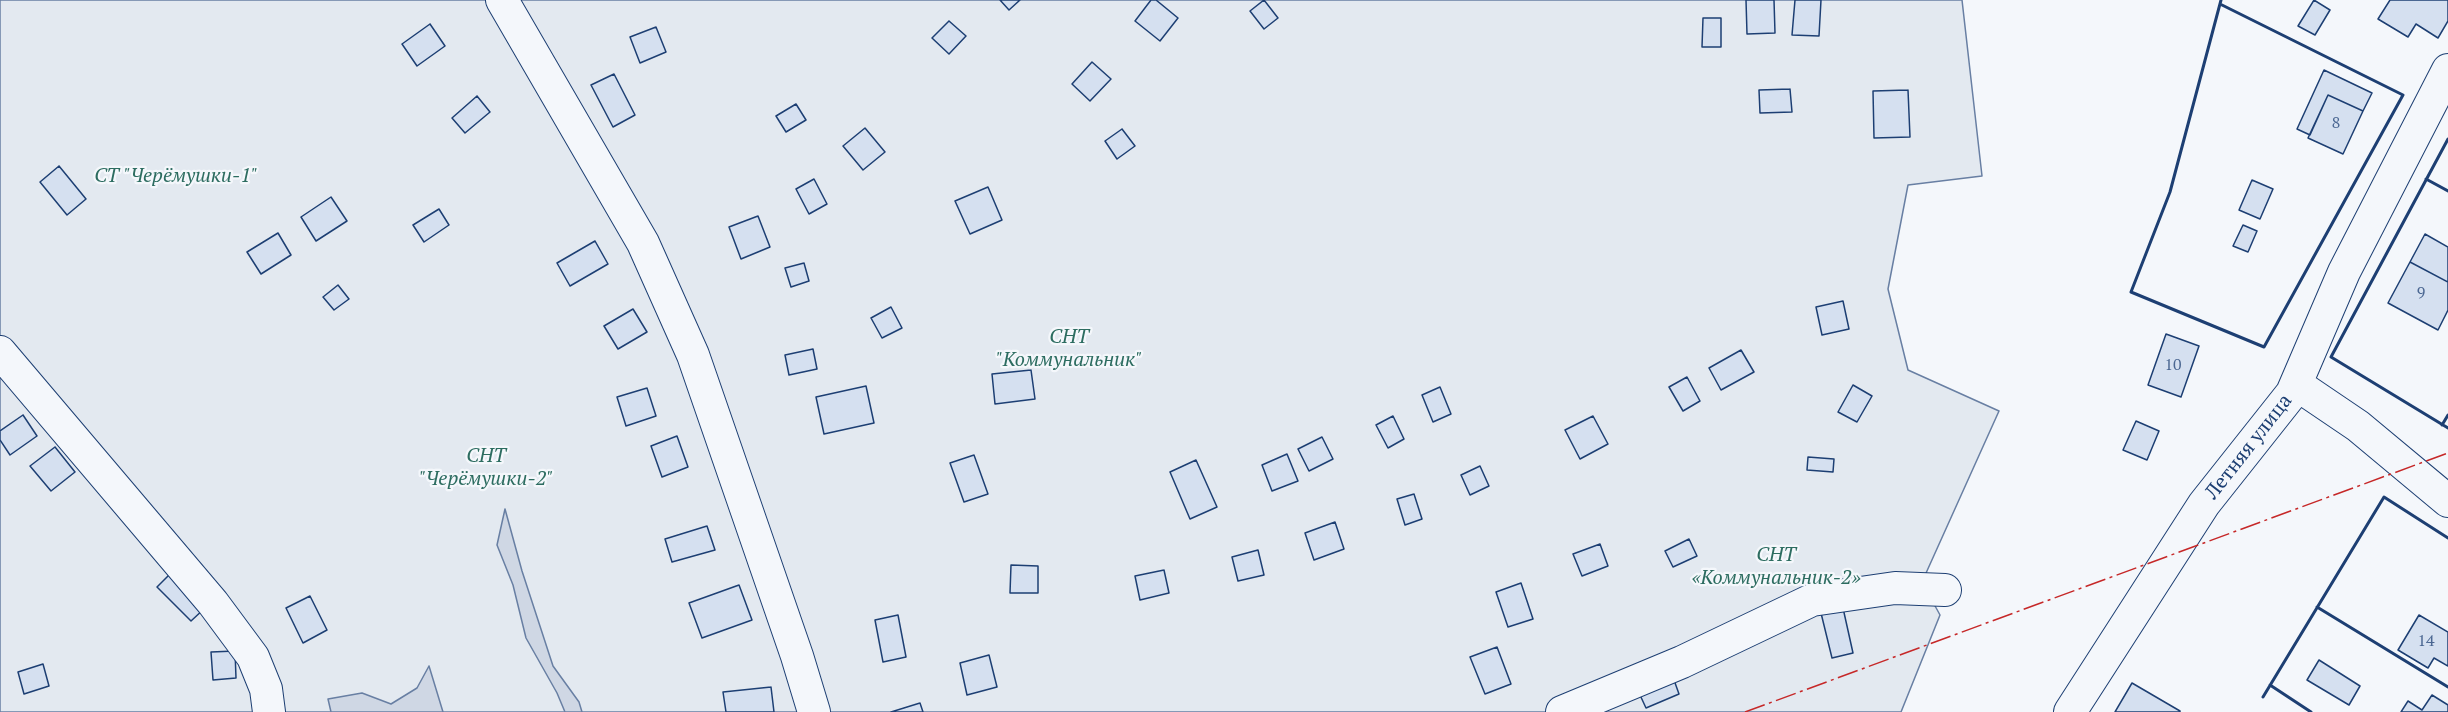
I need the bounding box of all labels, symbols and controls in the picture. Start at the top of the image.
house number: 8 [2332,113,2340,133]
park label: СТ "Черёмушки-1" [94,164,258,188]
house number: 9 [2417,283,2425,303]
park label: СНТ "Коммунальник" [996,325,1142,372]
house number: 10 [2164,355,2182,375]
street label: Летняя улица [2201,390,2297,504]
park label: СНТ "Черёмушки-2" [419,444,553,491]
park label: СНТ «Коммунальник-2» [1691,543,1861,590]
house number: 14 [2417,631,2435,651]

